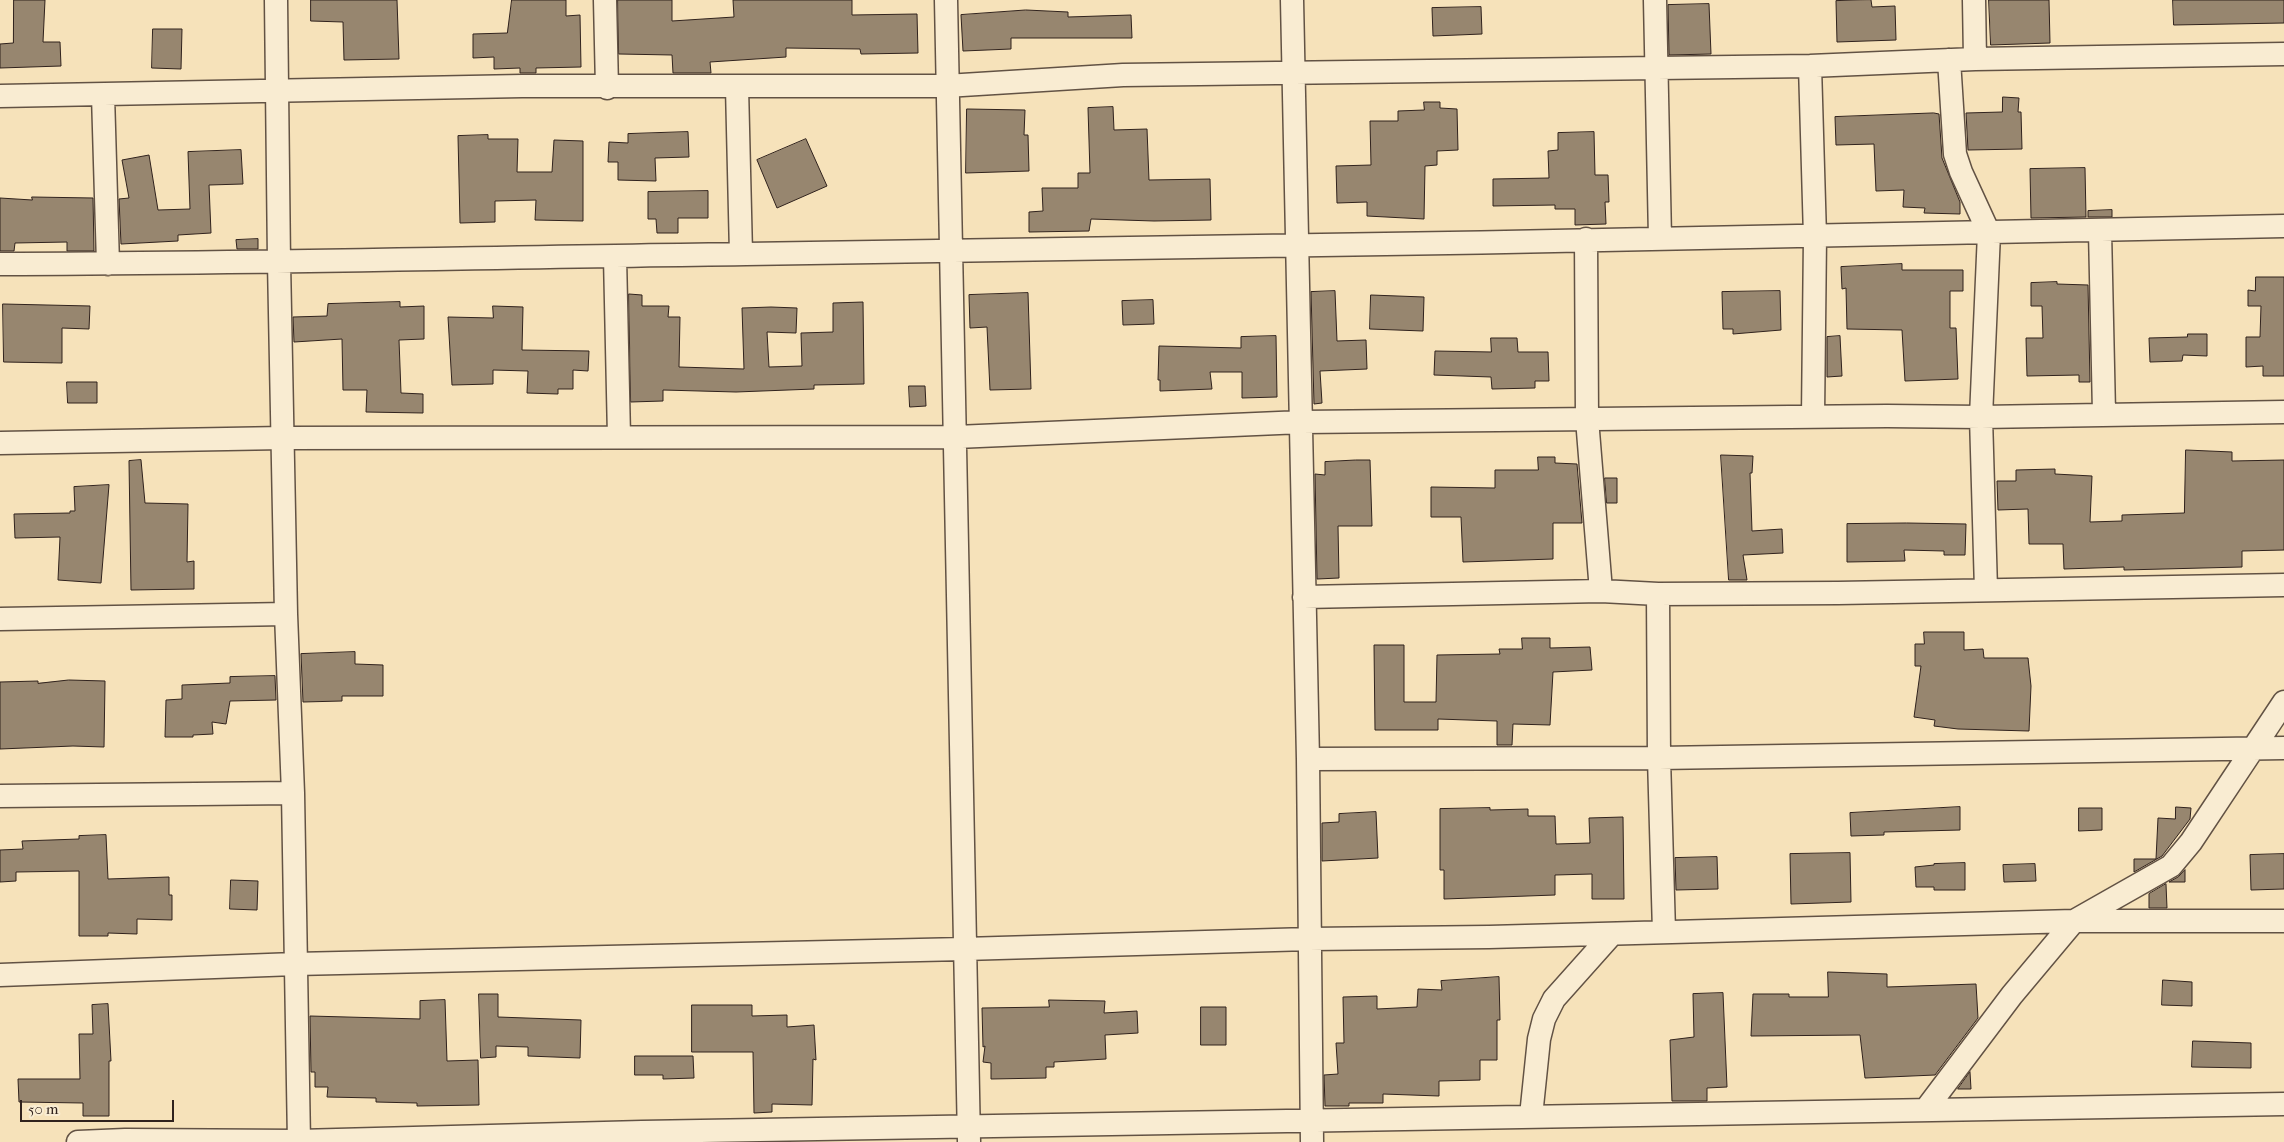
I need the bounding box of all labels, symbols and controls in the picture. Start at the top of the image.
scale bar [22,1090,176,1122]
text: 50 m [28,1100,58,1118]

